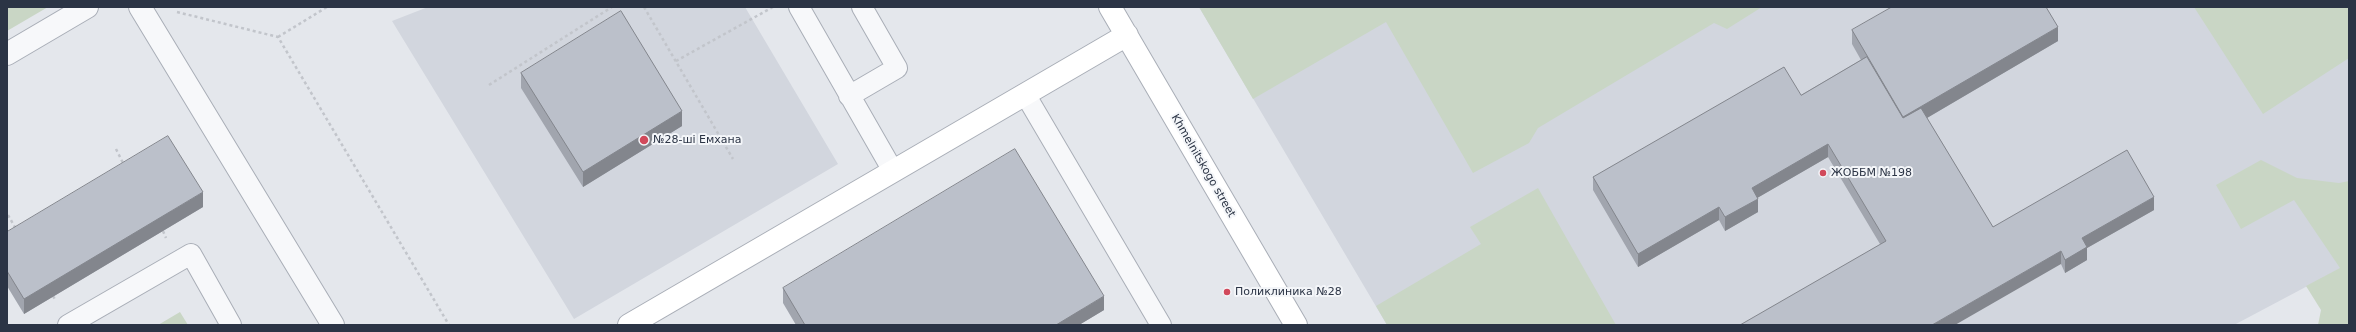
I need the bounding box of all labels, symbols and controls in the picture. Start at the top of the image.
street label: Khmelnitskogo street [1168,112,1238,220]
place label: №28-ші Емхана [653,133,741,147]
marker: №28-ші Емхана [638,134,650,146]
place label: ЖОББМ №198 [1831,166,1912,180]
marker: ЖОББМ №198 [1818,168,1828,178]
place label: Поликлиника №28 [1235,285,1342,299]
marker: Поликлиника №28 [1222,287,1232,297]

